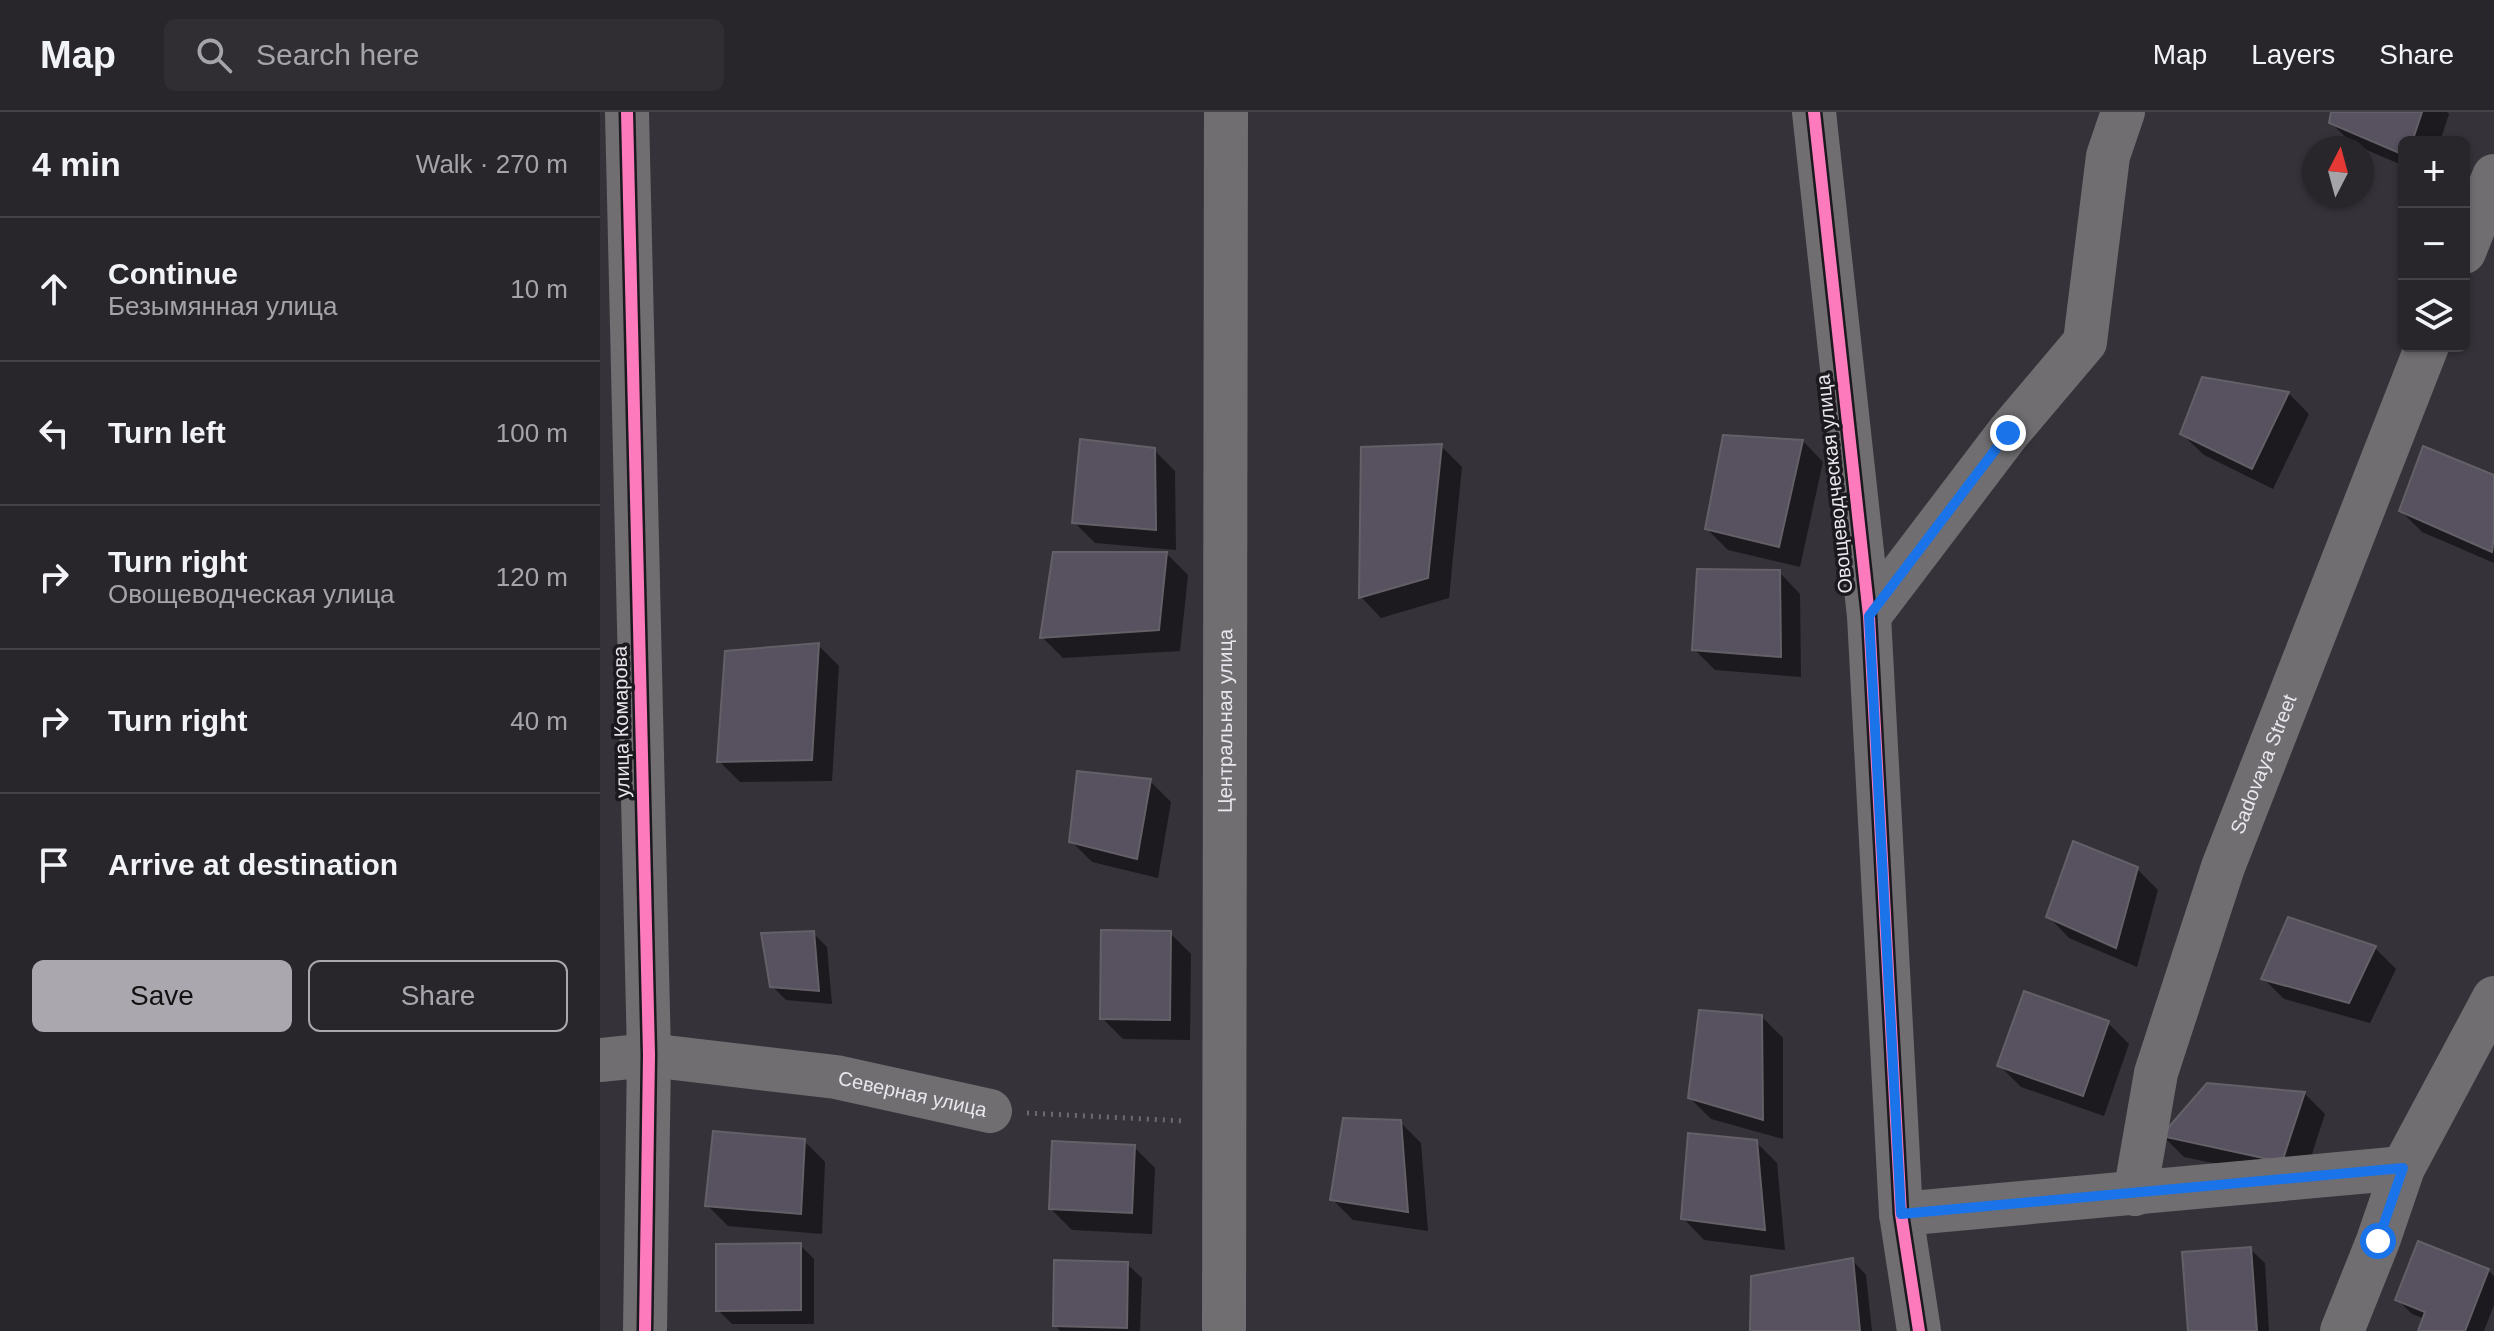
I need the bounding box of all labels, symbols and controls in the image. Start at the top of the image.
search box [164,19,724,91]
icon: search [192,33,236,77]
text: Map [40,34,116,76]
text: Search here [256,38,419,71]
text: Map [2153,39,2207,70]
text: Layers [2251,39,2335,70]
text: Share [2379,39,2454,70]
north arrow [2302,136,2374,208]
map controls [2398,136,2470,352]
button: + [2398,136,2470,208]
text: 4 min [32,145,121,183]
text: Walk · 270 m [416,149,568,179]
button: − [2398,208,2470,280]
text: Continue [108,257,238,290]
icon: ahead [32,267,76,311]
text: 10 m [510,274,568,304]
button: layers [2398,280,2470,352]
text: Безымянная улица [108,291,337,321]
street label: Овощеводческая улица [1811,372,1856,595]
icon: left [32,411,76,455]
route end [1990,415,2026,451]
text: Turn left [108,416,226,449]
text: 100 m [496,418,568,448]
text: Turn right [108,545,247,578]
icon: right [32,555,76,599]
text: 120 m [496,562,568,592]
text: Овощеводческая улица [108,579,395,609]
street label: Центральная улица [1214,628,1236,813]
street label: улица Комарова [609,645,633,798]
street label: Sadovaya Street [2226,691,2301,837]
icon: right [32,699,76,743]
text: Turn right [108,704,247,737]
text: 40 m [510,706,568,736]
icon: arrive [32,843,76,887]
text: Arrive at destination [108,848,398,881]
button: Save [32,960,292,1032]
button: Share [308,960,568,1032]
street label: Северная улица [836,1067,990,1121]
route start [2360,1223,2396,1259]

